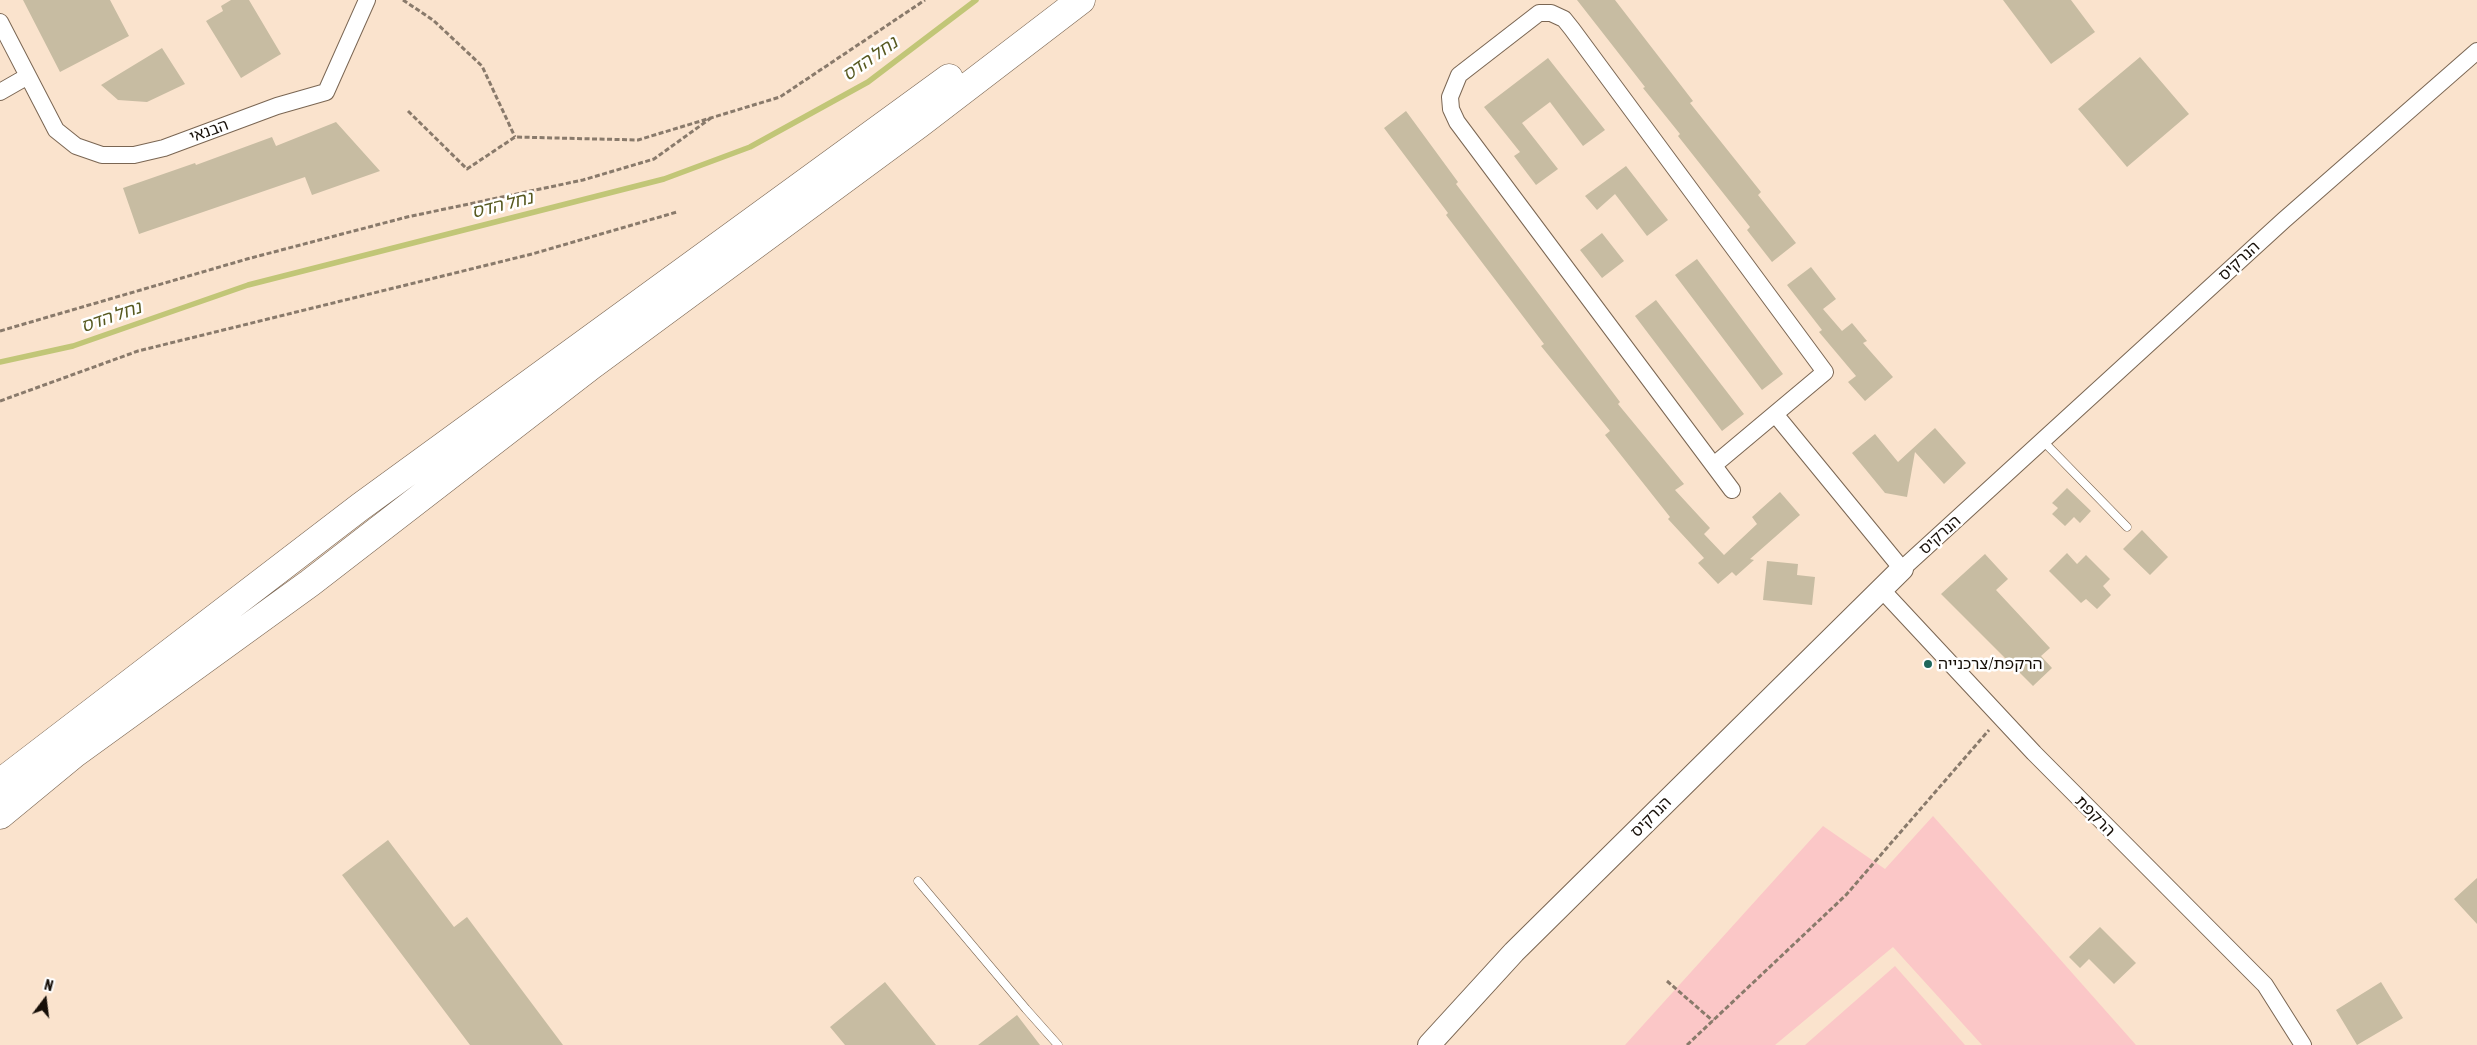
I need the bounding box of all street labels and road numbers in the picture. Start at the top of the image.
street label: הבנאי [187,115,231,147]
street label: הנרקיס [2214,237,2264,285]
street label: הנרקיס [1915,511,1965,559]
street label: הרקפת [2071,792,2119,840]
street label: הנרקיס [1627,793,1675,841]

